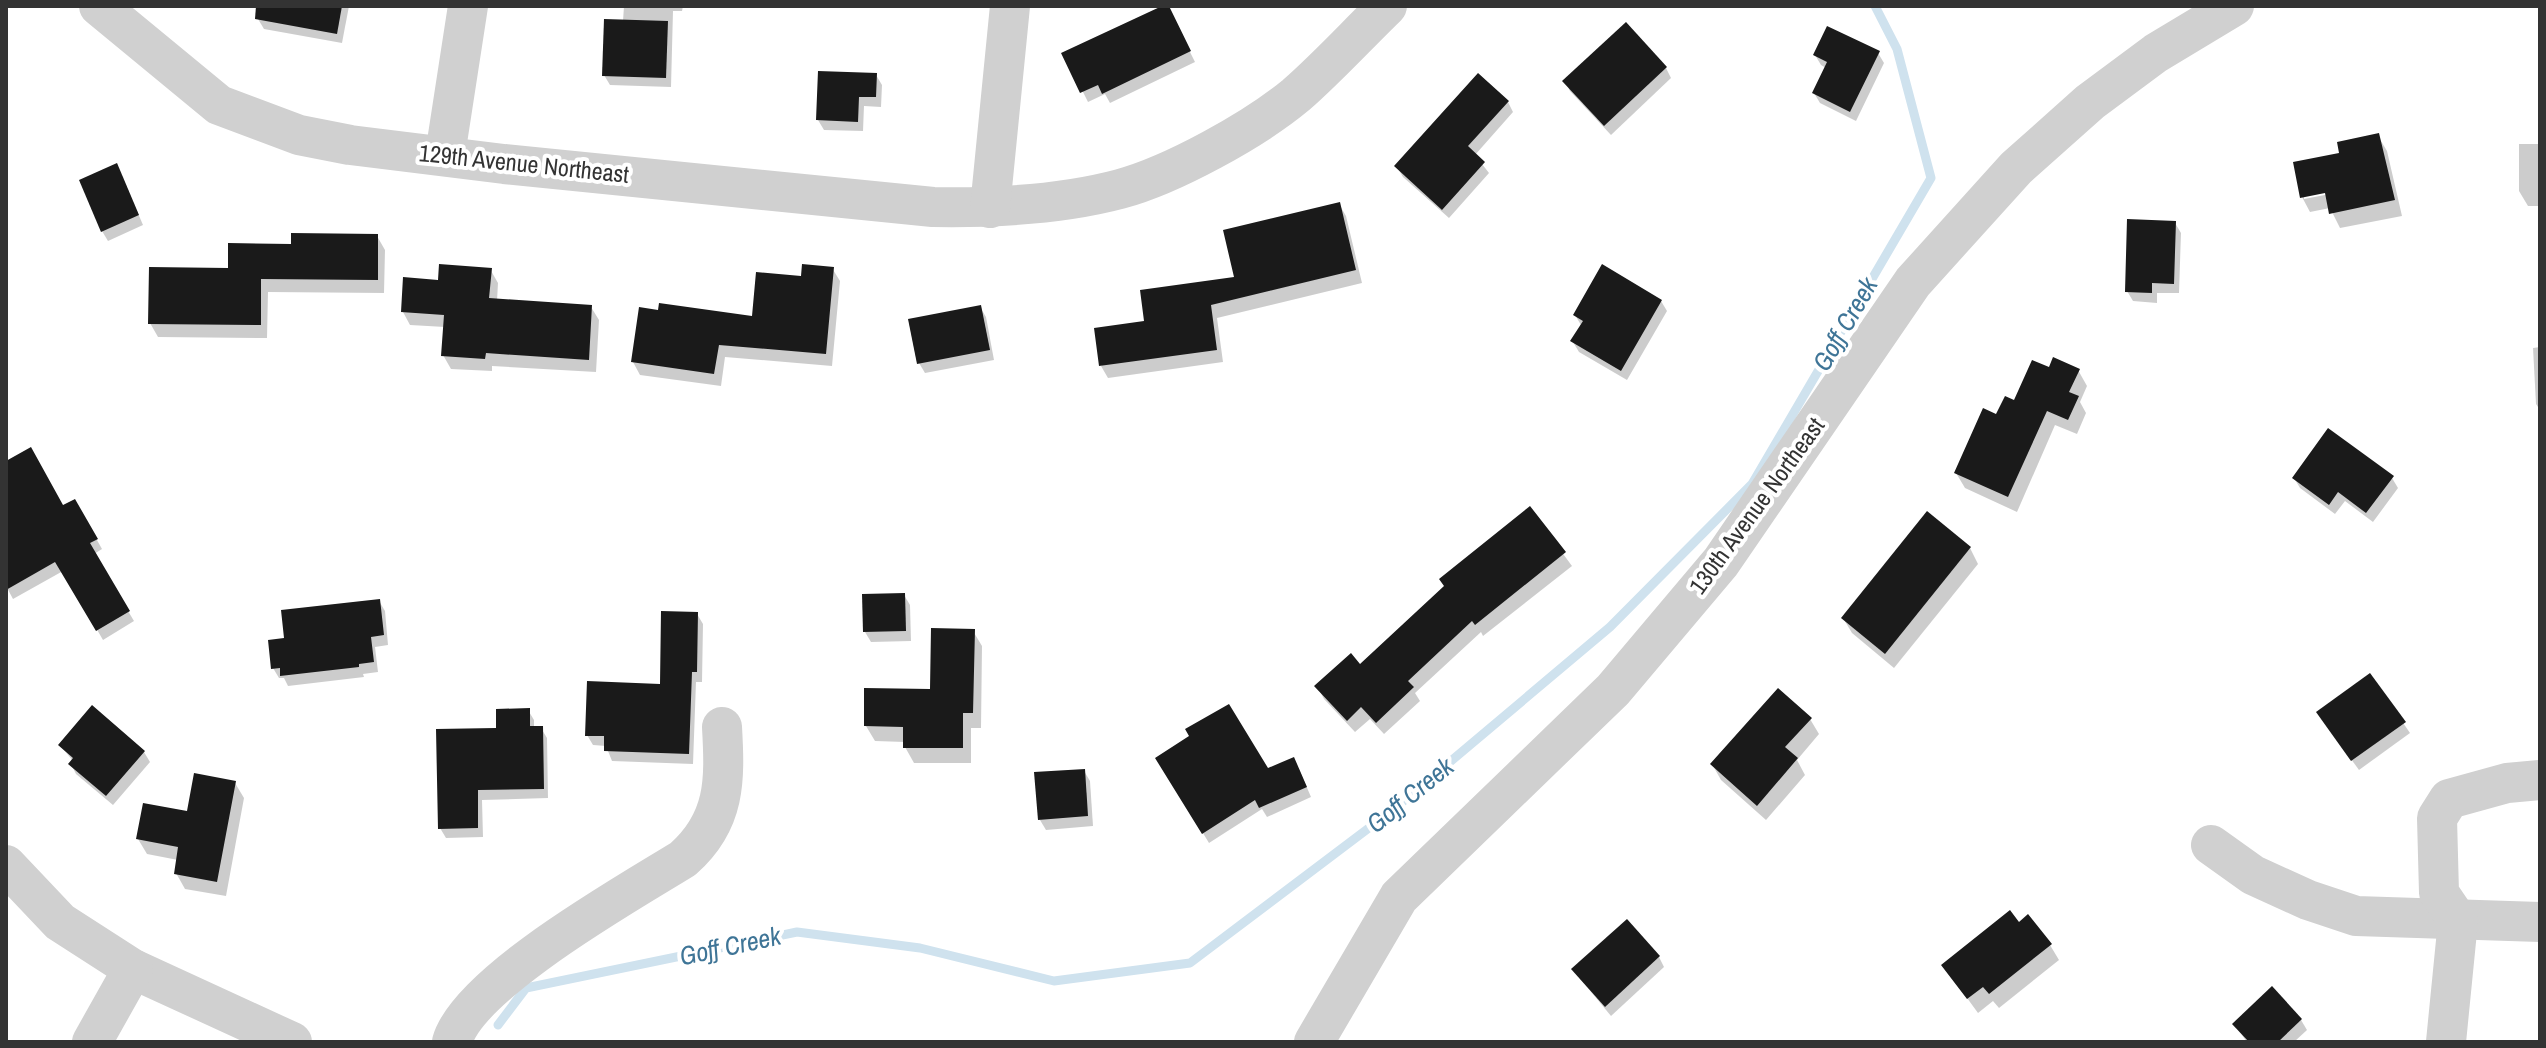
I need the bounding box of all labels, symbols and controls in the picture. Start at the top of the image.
street label: 129th Avenue Northeast [418,136,631,190]
water label: Goff Creek [1804,269,1886,377]
street label: 130th Avenue Northeast [1681,410,1831,600]
water label: Goff Creek [1359,748,1462,841]
water label: Goff Creek [676,917,785,973]

